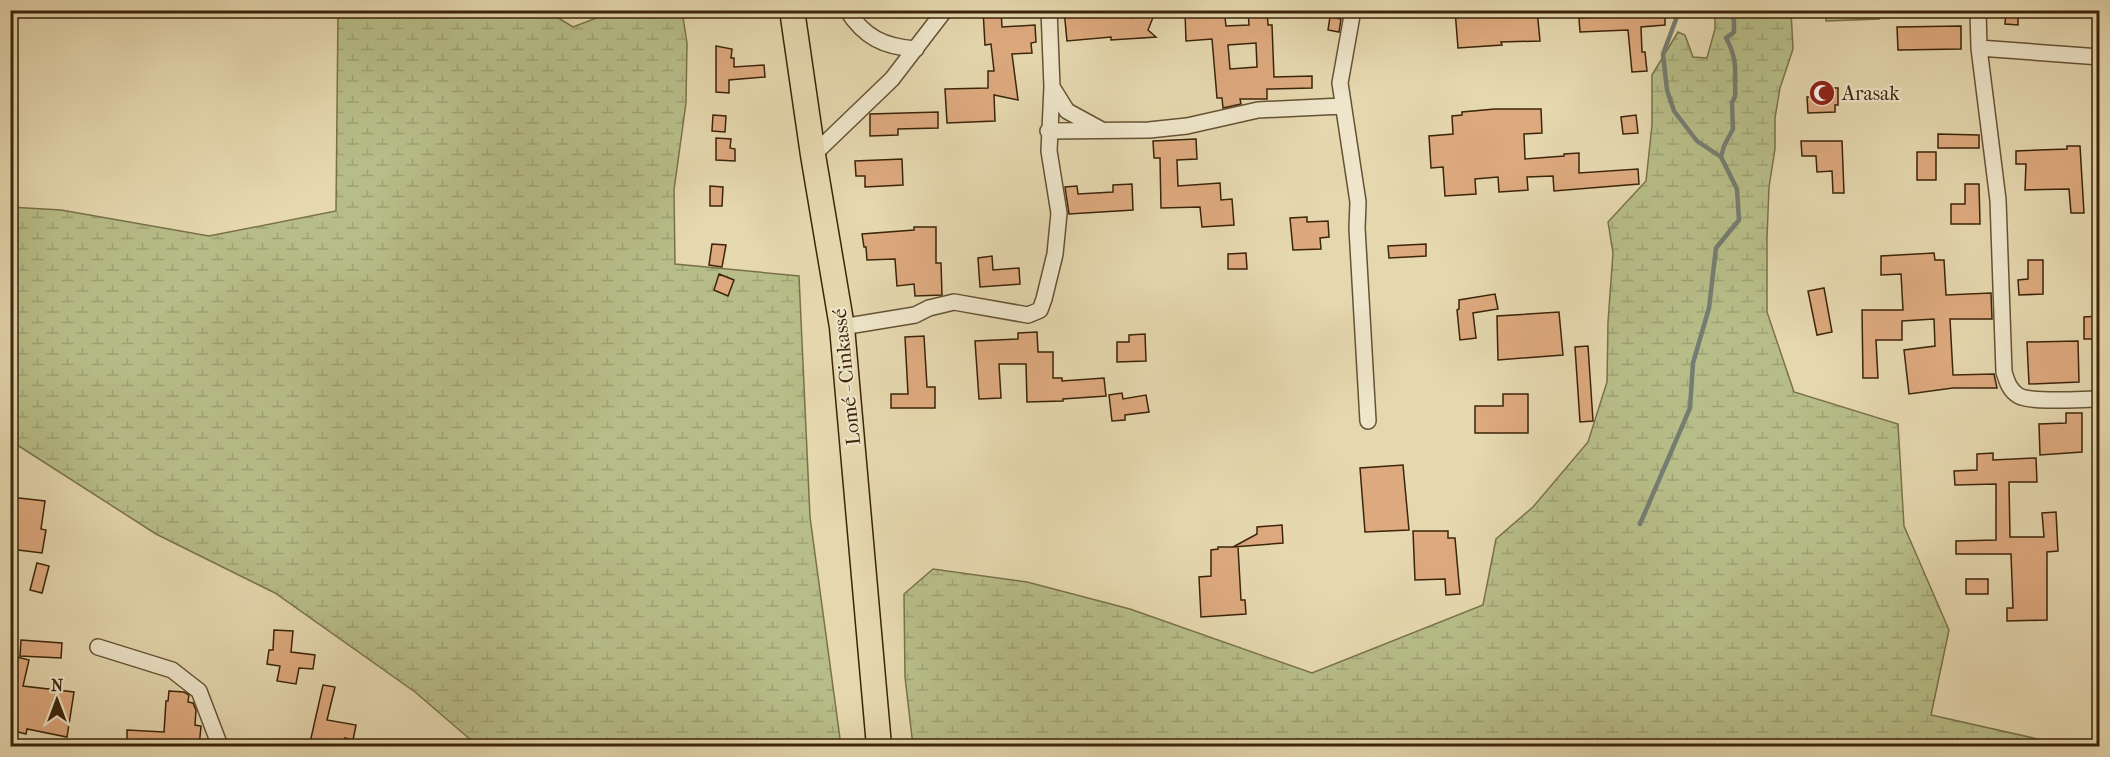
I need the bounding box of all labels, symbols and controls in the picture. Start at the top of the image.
mosque icon: Arasak [1807,78,1837,108]
place label: Arasak [1841,82,1900,105]
street label: Lomé - Cinkassé [828,307,865,446]
north arrow [27,670,87,730]
text: N [51,676,64,695]

